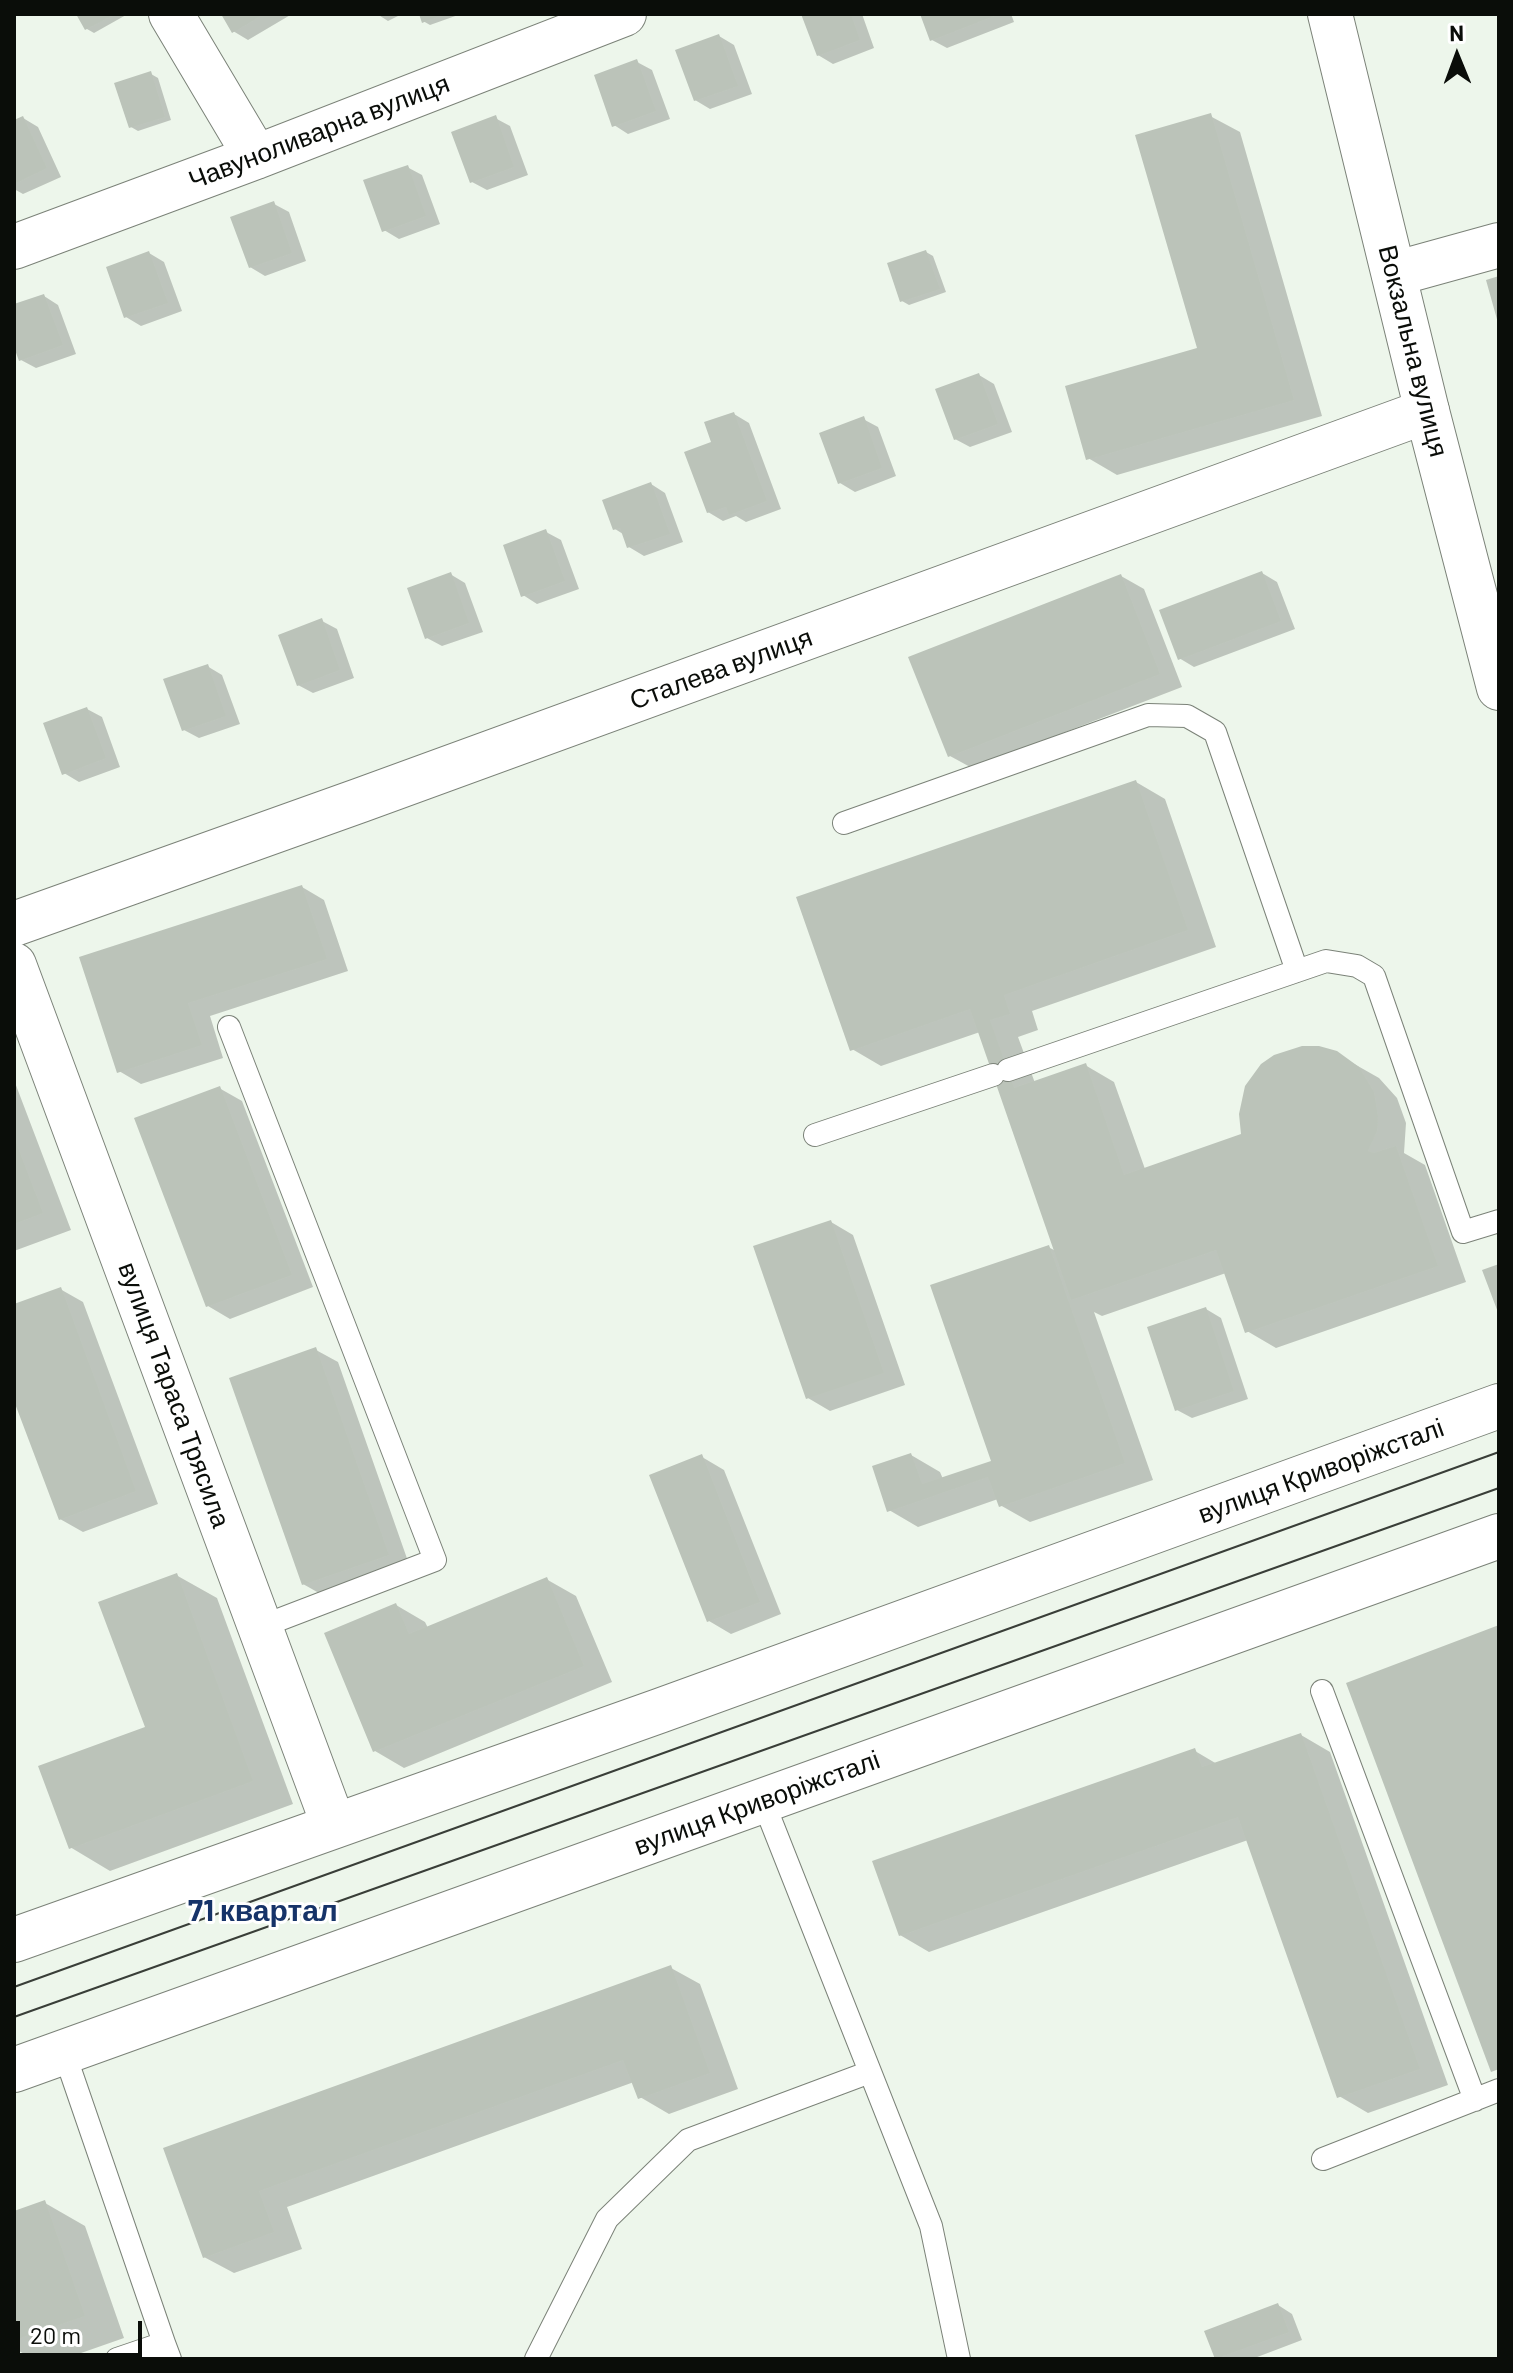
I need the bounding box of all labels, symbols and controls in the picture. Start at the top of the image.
north arrow [1417,16,1497,96]
text: N [1449,19,1464,45]
street label: Чавуноливарна вулиця [184,68,454,196]
street label: Вокзальна вулиця [1372,242,1454,460]
street label: Сталева вулиця [625,622,817,716]
street label: вулиця Тараса Трясила [111,1258,237,1532]
street label: вулиця Криворіжсталі [1194,1412,1448,1530]
street label: вулиця Криворіжсталі [630,1744,884,1862]
district label: 71 квартал [188,1893,338,1929]
scale bar [20,2305,146,2355]
text: 20 m [30,2320,81,2349]

